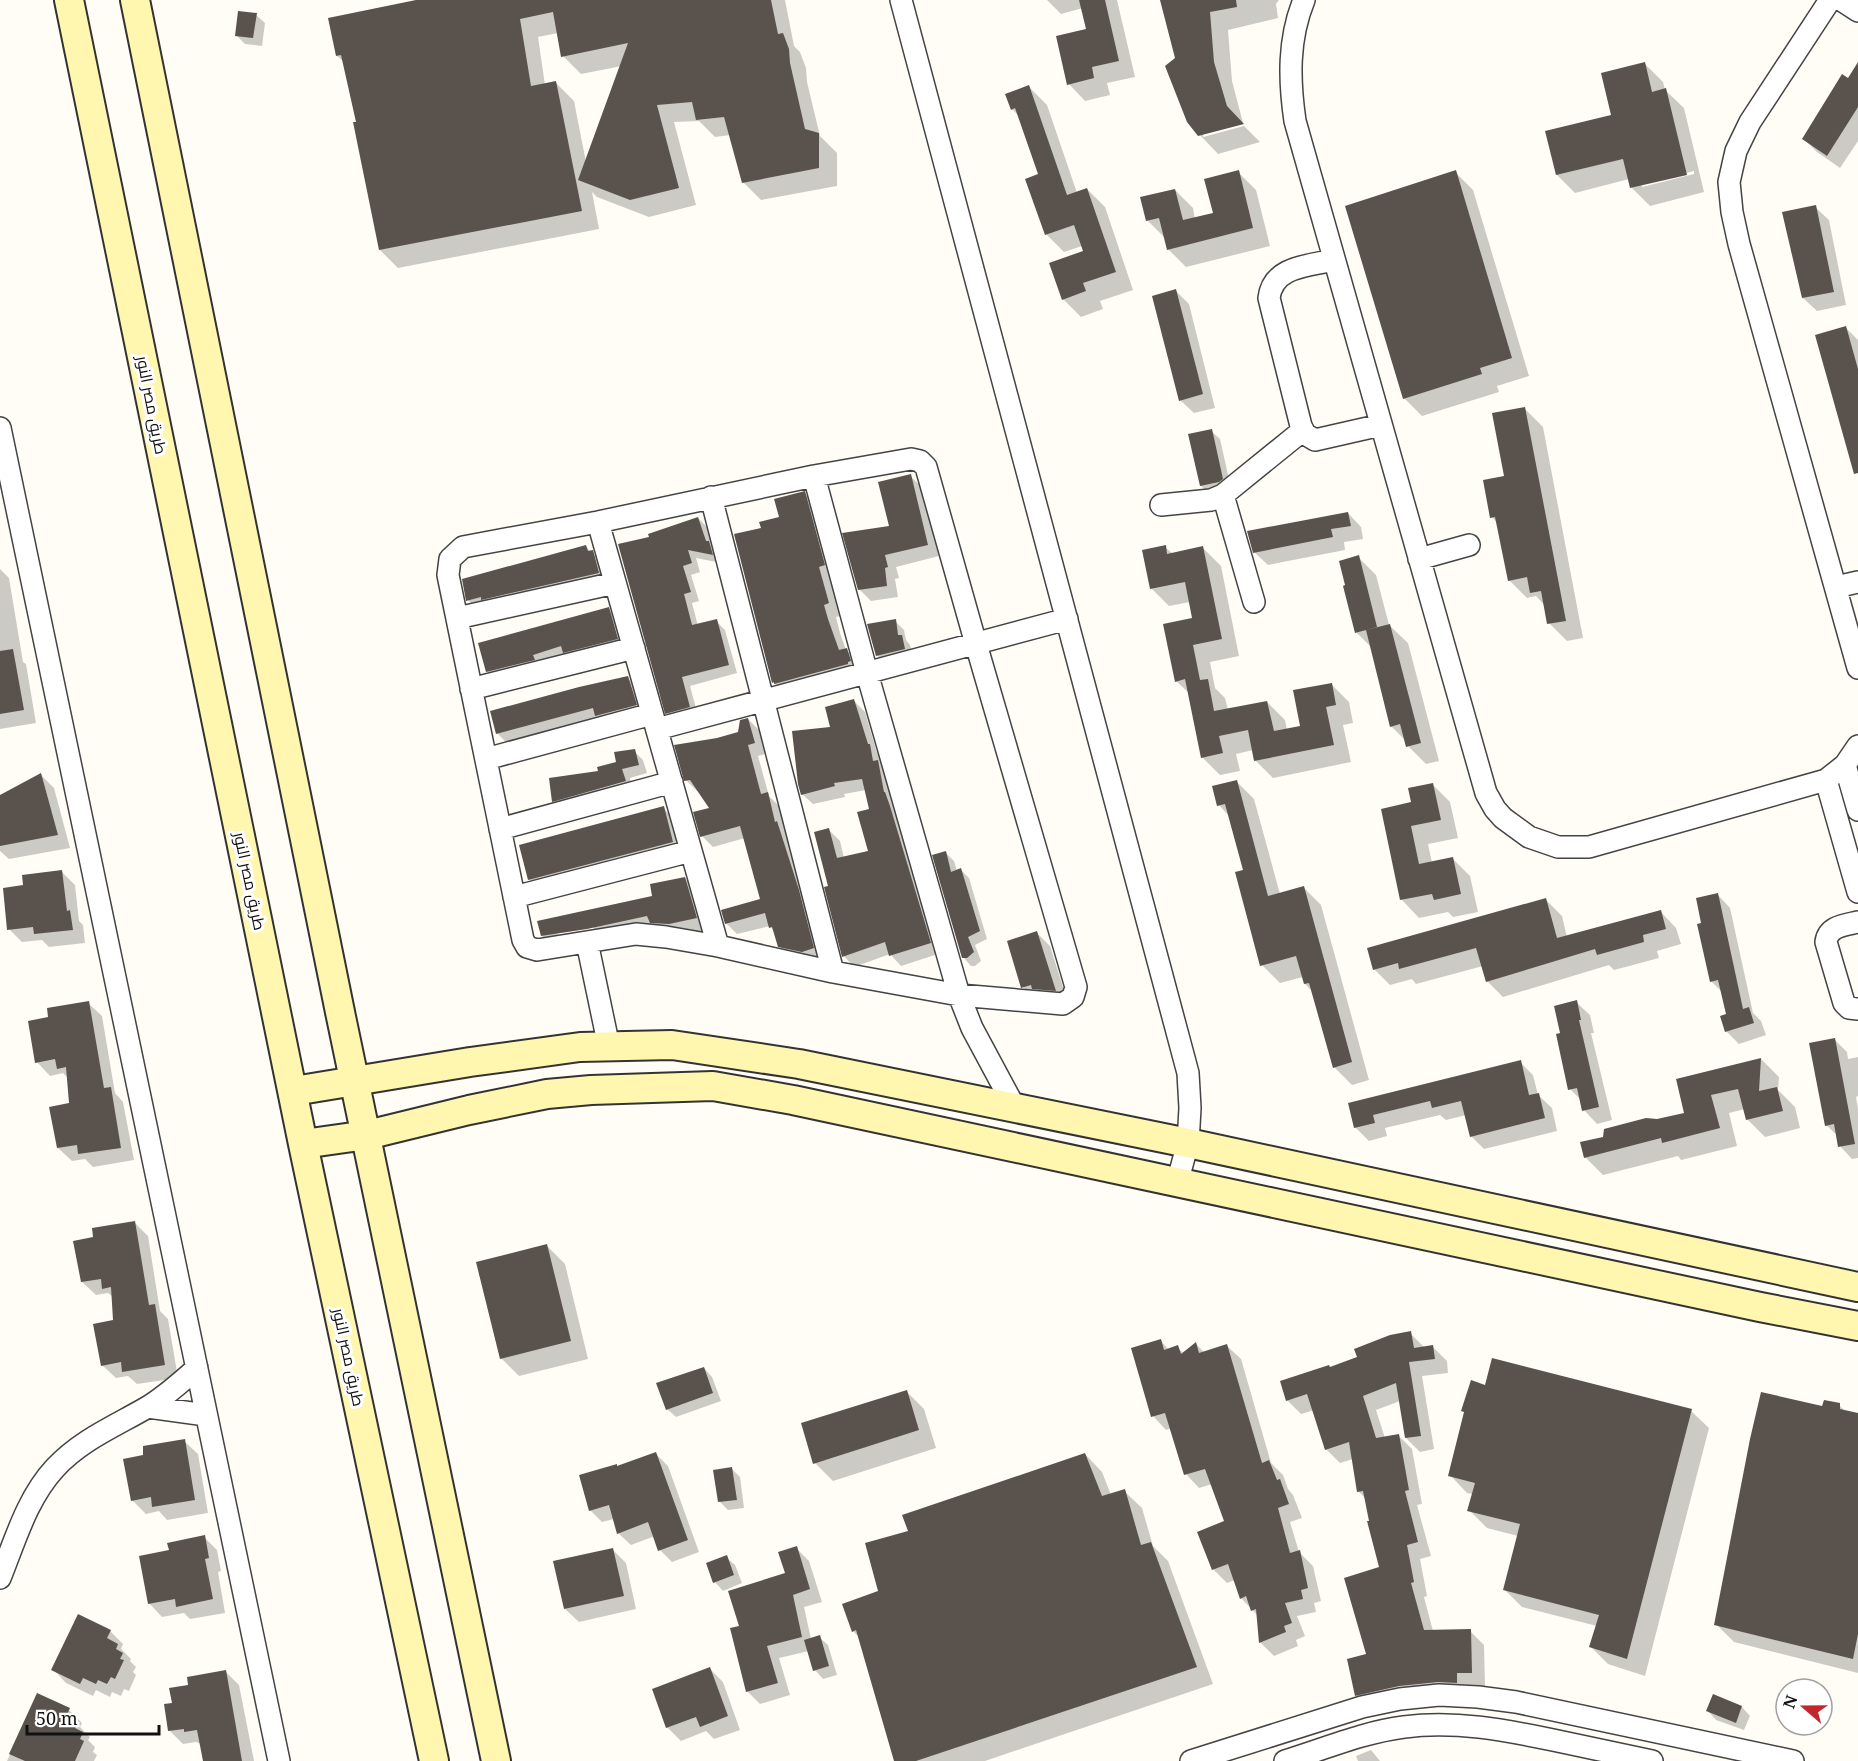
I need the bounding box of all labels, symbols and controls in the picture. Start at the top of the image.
street label: طريق مصر النور [131,353,172,456]
street label: طريق مصر النور [229,829,271,932]
street label: طريق مصر النور [328,1305,370,1408]
north arrow [1774,1677,1834,1737]
text: N [1777,1692,1803,1712]
scale bar [27,1698,159,1736]
text: 50 m [36,1706,78,1730]

